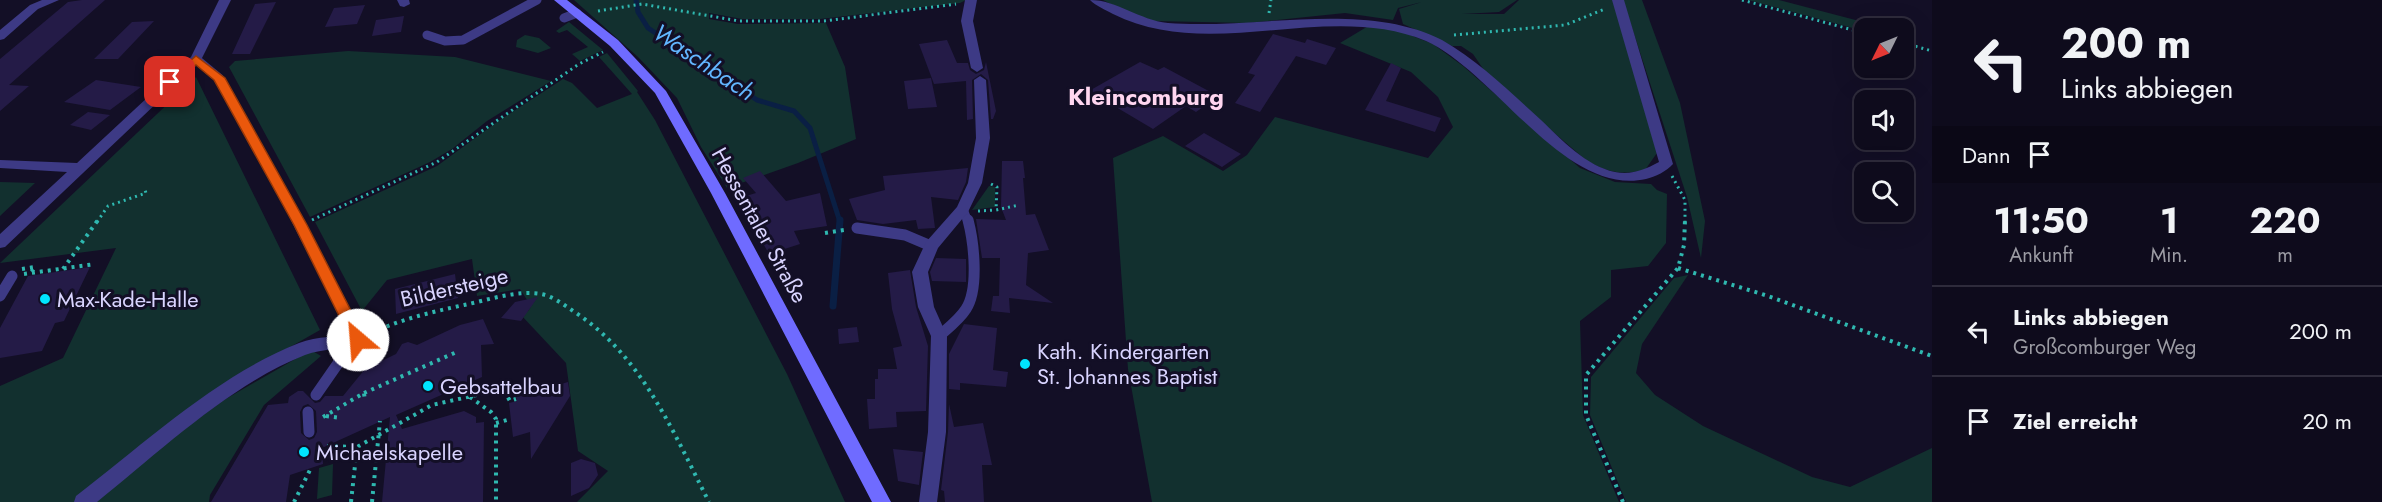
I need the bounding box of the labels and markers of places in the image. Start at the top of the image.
pin [144,56,195,107]
place label: Max-Kade-Halle [57,283,199,315]
marker: Max-Kade-Halle [38,292,52,306]
place label: Kath. Kindergarten St. Johannes Baptist [1037,335,1218,392]
marker: Kath. Kindergarten St. Johannes Baptist [1018,357,1032,371]
place label: Gebsattelbau [440,370,562,402]
marker: Gebsattelbau [421,379,435,393]
place label: Michaelskapelle [316,436,463,468]
marker: Michaelskapelle [297,445,311,459]

